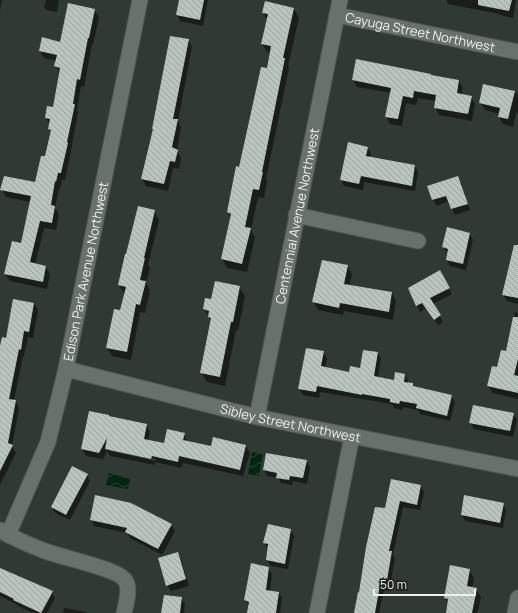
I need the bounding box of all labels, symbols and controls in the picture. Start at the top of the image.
street label: Cayuga Street Northwest [344,8,497,56]
street label: Centennial Avenue Northwest [271,126,323,305]
street label: Edison Park Avenue Northwest [59,180,112,363]
street label: Sibley Street Northwest [218,399,362,446]
scale bar [374,571,475,597]
text: 50 m [380,576,407,593]

